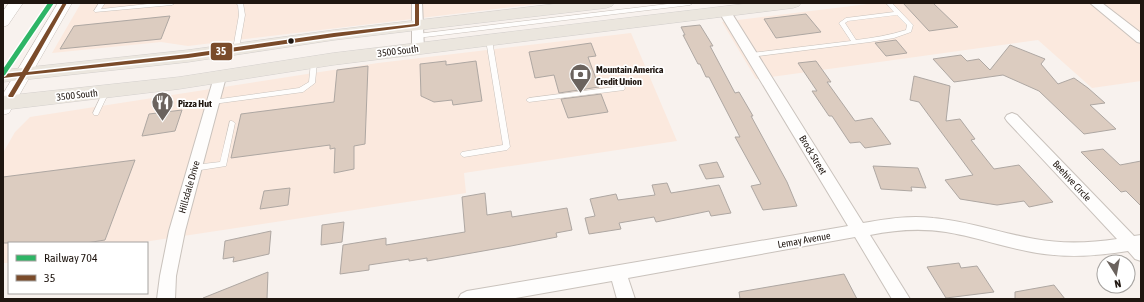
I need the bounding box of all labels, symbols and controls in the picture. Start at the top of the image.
unlabelled marker [286,36,296,46]
line badge: 35 [210,42,233,61]
street label: 3500 South [377,43,419,59]
text: 35 [216,45,226,57]
bank icon: Mountain America Credit Union [568,62,594,95]
place label: Mountain America Credit Union [596,64,664,87]
street label: 3500 South [56,87,98,103]
restaurant icon: Pizza Hut [149,90,175,123]
place label: Pizza Hut [178,98,212,109]
street label: Brock Street [797,133,829,177]
street label: Beehive Circle [1050,158,1094,204]
street label: Hillsdale Drive [176,159,202,215]
street label: Lemay Avenue [777,230,832,250]
legend [8,242,148,294]
text: Railway 704 [44,251,98,265]
north arrow [1096,254,1136,294]
text: 35 [44,271,55,285]
text: N [1114,277,1122,290]

